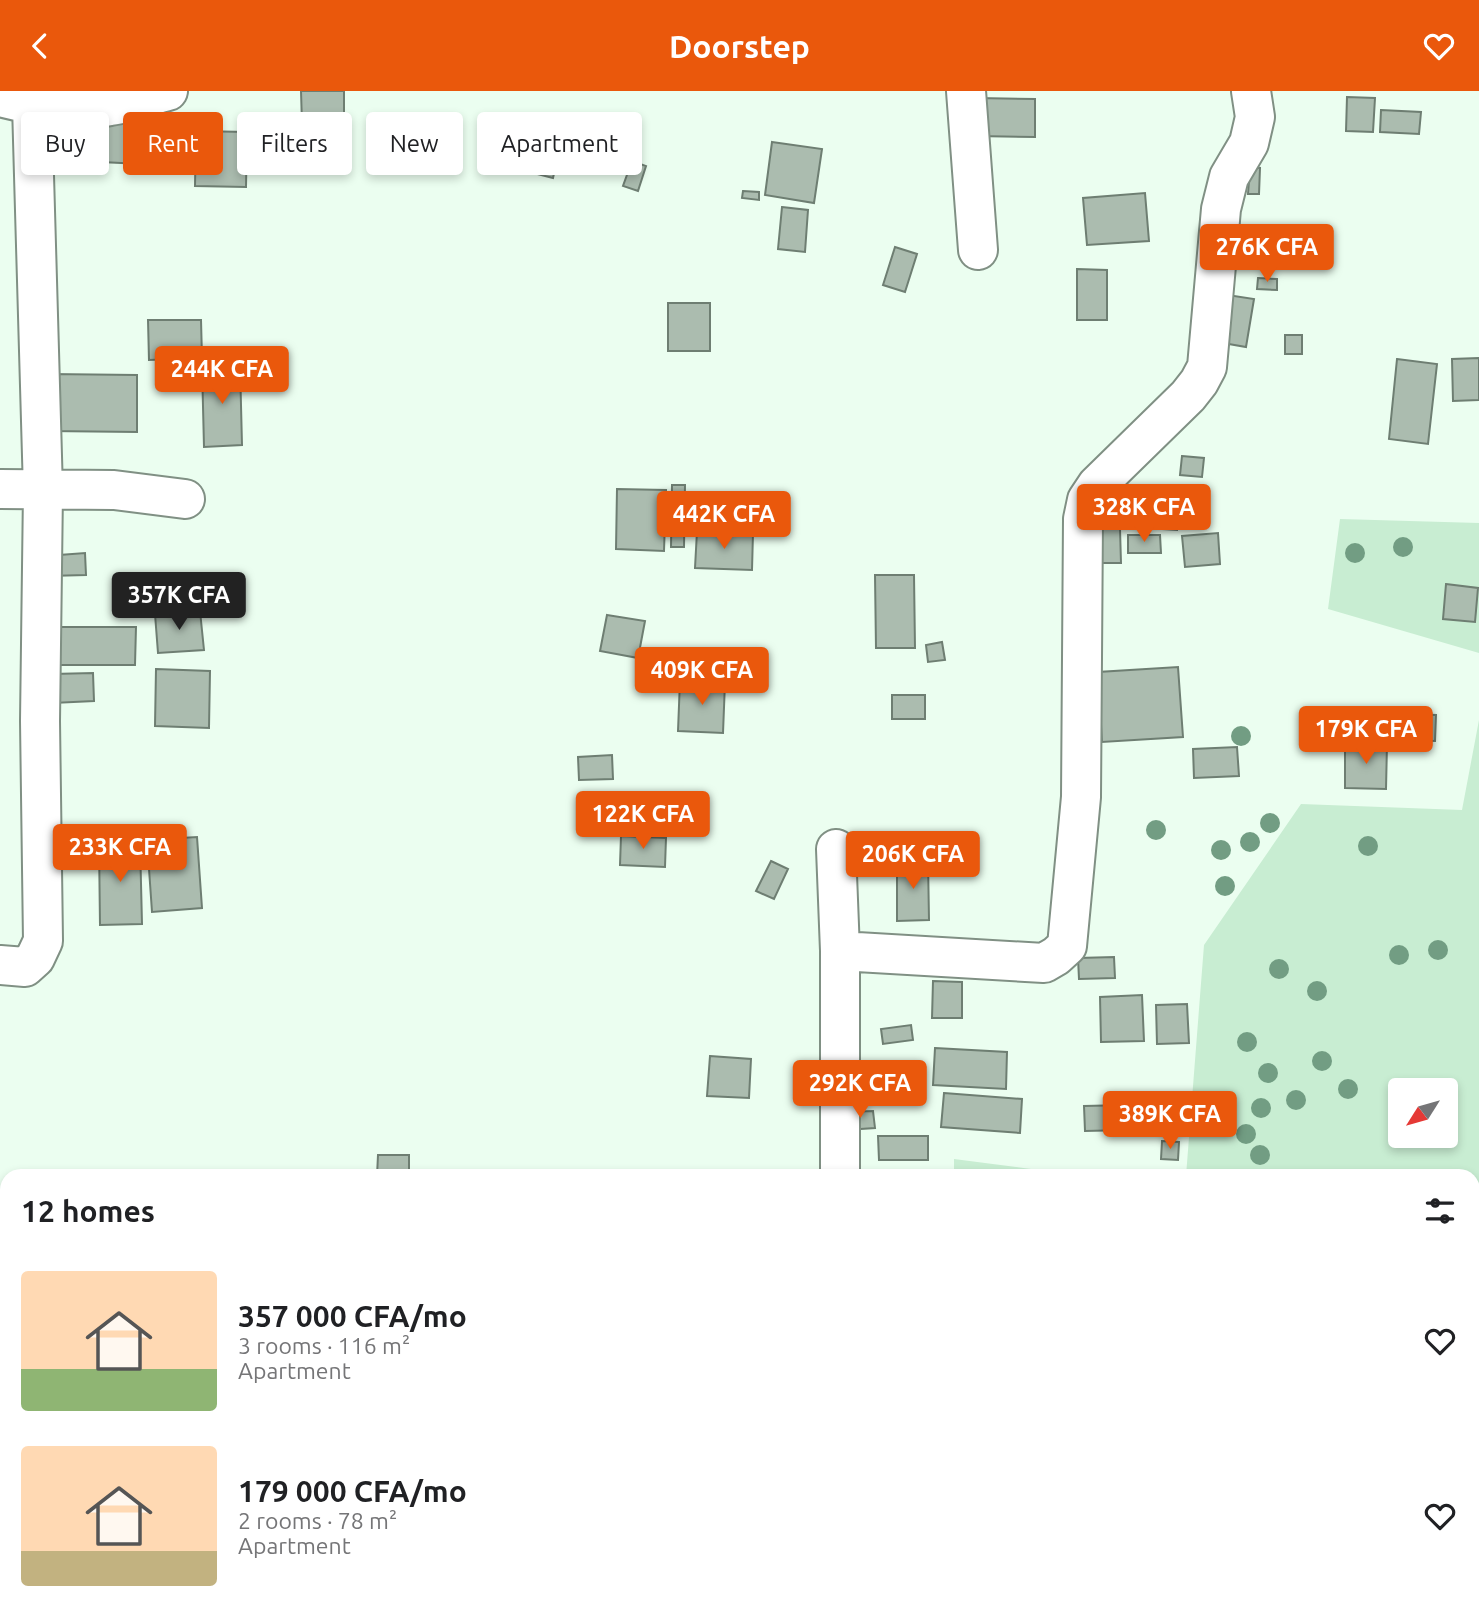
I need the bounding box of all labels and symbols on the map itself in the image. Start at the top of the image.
pin: 276K CFA [1195,225,1339,284]
pin: 244K CFA [150,347,294,406]
pin: 328K CFA [1072,484,1216,544]
pin: 442K CFA [652,491,796,551]
pin: 357K CFA [107,573,251,632]
pin: 409K CFA [630,647,774,707]
pin: 179K CFA [1294,707,1438,766]
pin: 122K CFA [571,791,715,851]
pin: 233K CFA [48,825,192,884]
pin: 206K CFA [841,831,985,891]
pin: 292K CFA [788,1061,932,1120]
north arrow [1388,1078,1458,1148]
pin: 389K CFA [1098,1091,1242,1151]

